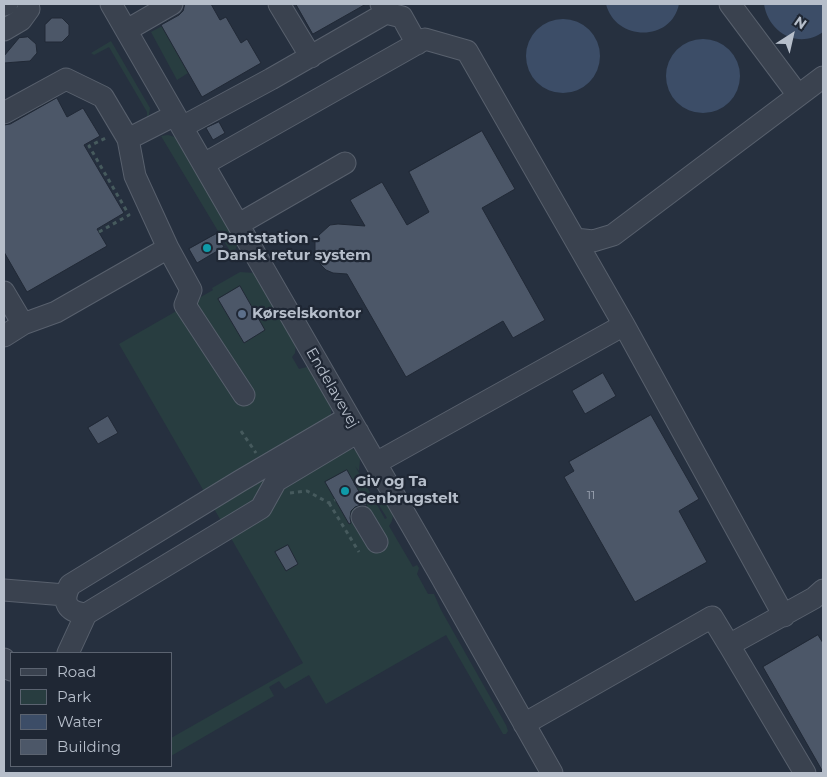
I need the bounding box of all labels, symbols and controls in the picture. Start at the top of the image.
north arrow [767,10,817,60]
text: N [791,12,810,33]
place label: Pantstation - Dansk retur system [217,230,371,265]
marker: Pantstation - Dansk retur system [201,242,213,254]
place label: Kørselskontor [252,305,361,323]
marker: Kørselskontor [236,308,248,320]
street label: Endelavevej [302,345,362,431]
place label: Giv og Ta Genbrugstelt [355,473,459,508]
marker: Giv og Ta Genbrugstelt [339,485,351,497]
house number: 11 [587,488,595,502]
legend [10,652,172,767]
text: Road [57,662,96,681]
text: Park [57,687,91,706]
text: Water [57,712,103,731]
text: Building [57,737,121,756]

